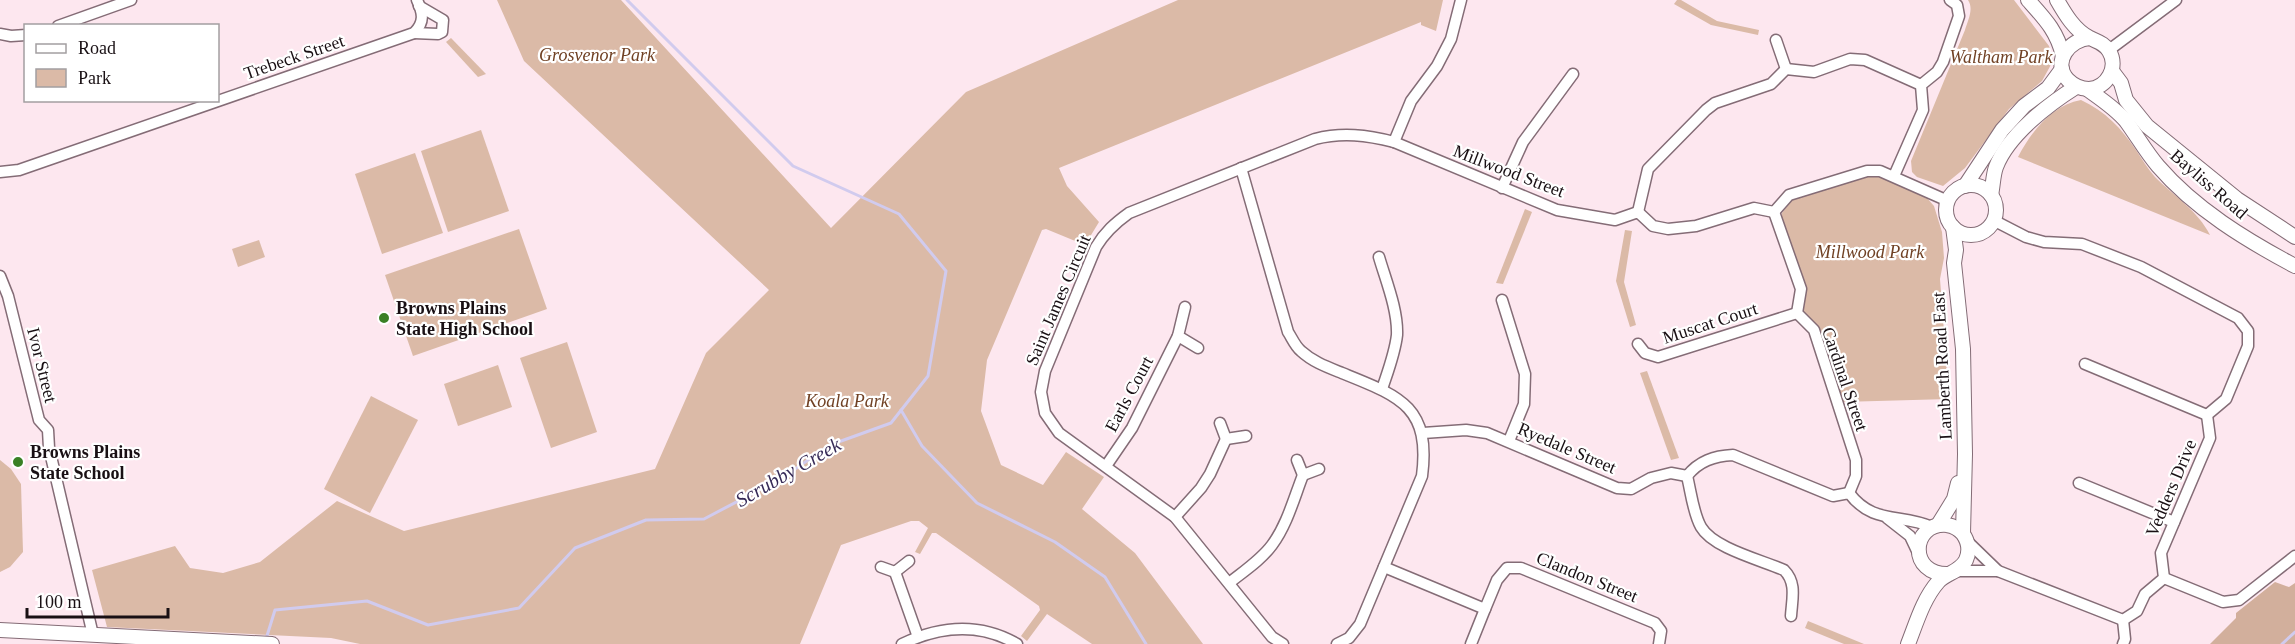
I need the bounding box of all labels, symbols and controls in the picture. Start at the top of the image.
legend [24,24,219,102]
street label: Trebeck Street [241,30,347,84]
text: Road [78,38,116,58]
park label: Grosvenor Park [539,45,656,65]
park label: Waltham Park [1950,47,2053,67]
text: Park [78,68,111,88]
street label: Millwood Street [1451,141,1567,201]
street label: Bayliss Road [2166,145,2252,223]
street label: Saint James Circuit [1021,232,1095,368]
park label: Millwood Park [1815,242,1925,262]
street label: Lamberth Road East [1928,292,1956,440]
place label: Browns Plains State High School [396,298,533,339]
street label: Muscat Court [1660,298,1760,348]
marker: Browns Plains State High School [377,311,391,325]
street label: Cardinal Street [1818,324,1872,434]
street label: Ivor Street [23,325,61,405]
street label: Earls Court [1101,353,1157,435]
park label: Koala Park [804,391,890,411]
street label: Ryedale Street [1515,418,1619,478]
water label: Scrubby Creek [732,433,846,512]
street label: Vedders Drive [2142,436,2200,540]
place label: Browns Plains State School [30,442,140,483]
marker: Browns Plains State School [11,455,25,469]
street label: Clandon Street [1533,548,1641,606]
scale bar [27,581,168,619]
text: 100 m [36,592,82,612]

